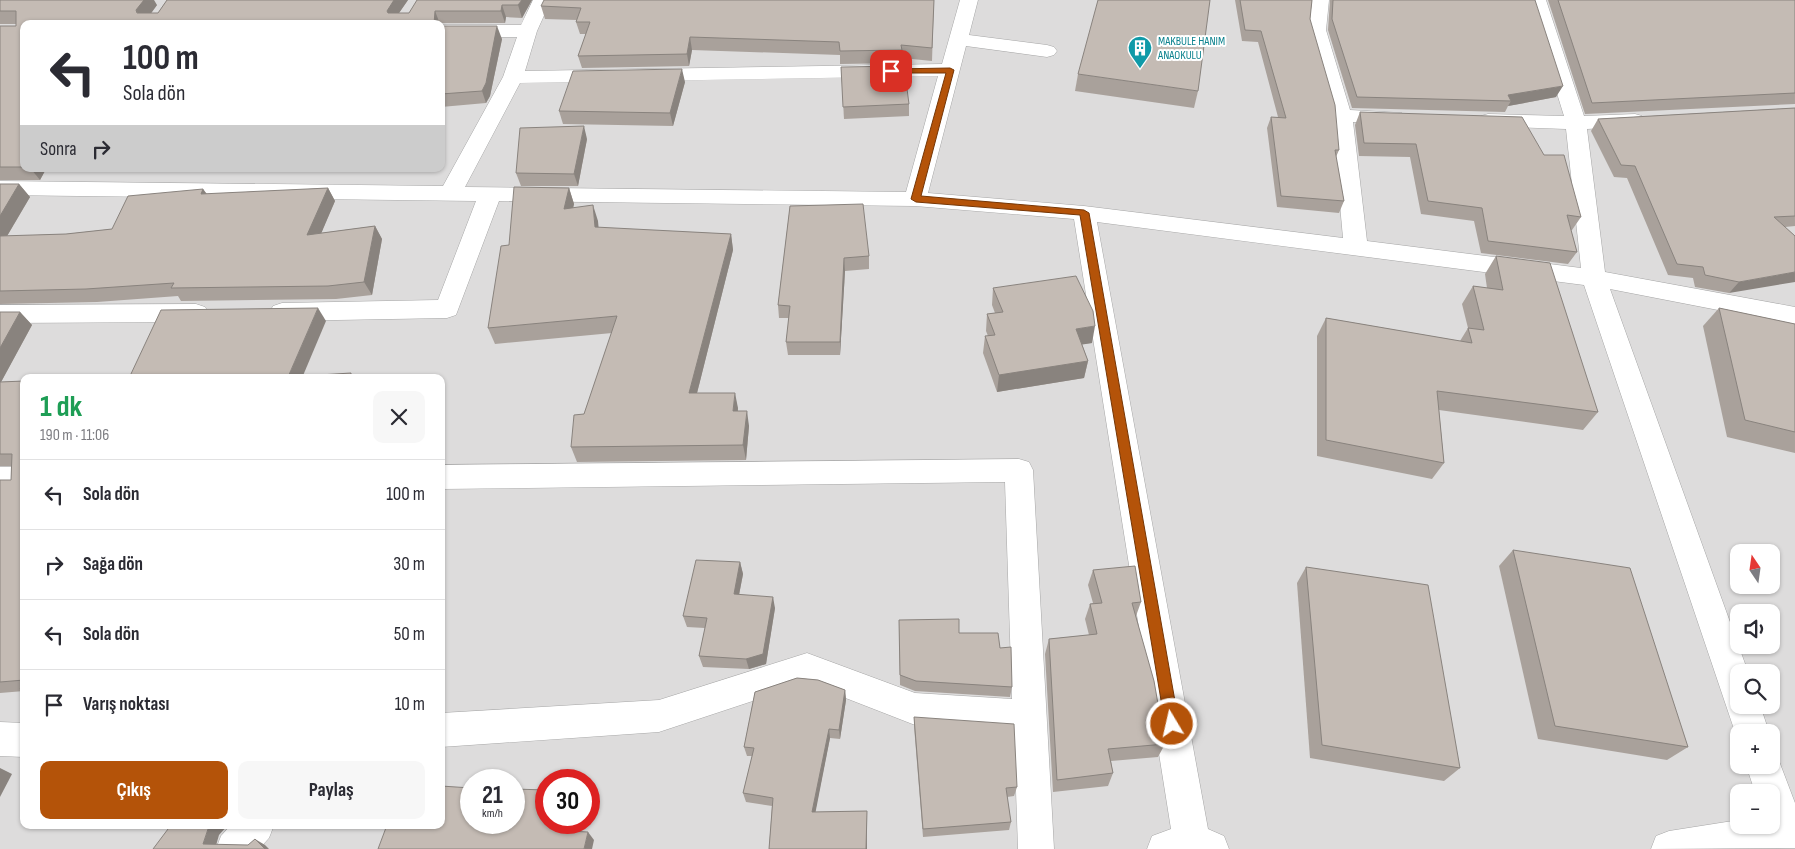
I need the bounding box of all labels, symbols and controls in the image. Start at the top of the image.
place label: MAKBULE HANIM ANAOKULU [1157,34,1225,63]
building icon: MAKBULE HANIM ANAOKULU [1127,35,1153,69]
text: 100 m [123,37,199,80]
icon: left [40,40,105,105]
pin [870,50,912,92]
icon: arrive [877,57,905,85]
text: Sola dön [123,80,185,107]
icon: right [87,135,115,163]
text: Sonra [40,138,77,161]
text: 1 dk [40,389,82,425]
button: close [373,391,425,443]
text: 190 m · 11:06 [40,426,109,445]
icon: left [40,481,68,509]
text: Sola dön [83,483,139,506]
text: 100 m [386,483,425,506]
north arrow [1730,544,1780,594]
map controls [1730,544,1780,834]
icon: right [40,551,68,579]
text: Sağa dön [83,553,143,576]
text: 30 m [393,553,425,576]
button: sound [1730,604,1780,654]
icon: left [40,621,68,649]
text: Sola dön [83,623,139,646]
text: 50 m [394,623,425,646]
button: search [1730,664,1780,714]
icon: arrive [40,691,68,719]
text: Varış noktası [83,693,169,716]
text: 10 m [395,693,425,716]
position arrow [1145,697,1197,749]
button: + [1730,724,1780,774]
button: Çıkış [40,761,228,819]
button: Paylaş [238,761,425,819]
speed limit sign: 30 [535,769,600,834]
text: 21 [482,780,503,811]
button: − [1730,784,1780,834]
text: km/h [482,806,503,821]

